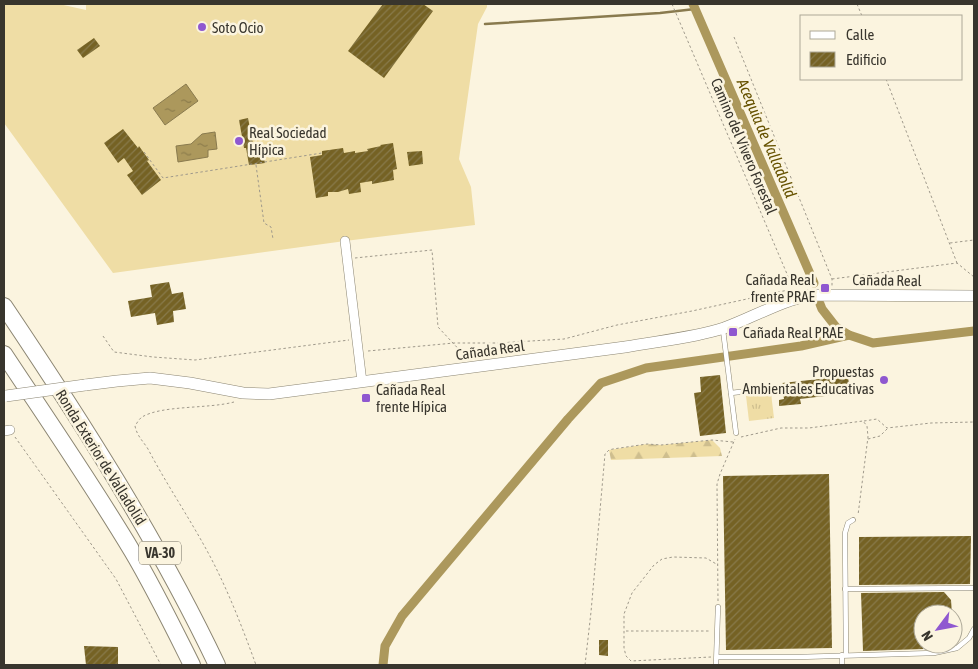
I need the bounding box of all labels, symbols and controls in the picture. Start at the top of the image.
legend [800,15,963,80]
place label: Soto Ocio [212,19,263,36]
marker: Soto Ocio [196,21,208,33]
text: Calle [846,26,875,43]
text: Edificio [846,51,887,68]
street label: Camino del Vivero Forestal [708,75,780,217]
water label: Acequia de Valladolid [733,75,800,201]
place label: Real Sociedad Hípica [249,124,327,158]
marker: Real Sociedad Hípica [233,135,245,147]
place label: Cañada Real frente PRAE [746,271,816,305]
street label: Cañada Real [852,271,922,289]
marker: Cañada Real frente PRAE [819,282,831,294]
place label: Cañada Real PRAE [743,324,844,341]
marker: Cañada Real PRAE [727,326,739,338]
street label: Cañada Real [454,337,526,363]
place label: Propuestas Ambientales Educativas [743,363,874,397]
marker: Propuestas Ambientales Educativas [878,374,890,386]
place label: Cañada Real frente Hípica [376,381,447,415]
street label: Ronda Exterior de Valladolid [52,386,150,528]
marker: Cañada Real frente Hípica [360,392,372,404]
road number: VA-30 [139,542,181,564]
north arrow [913,604,963,654]
text: N [918,628,936,644]

